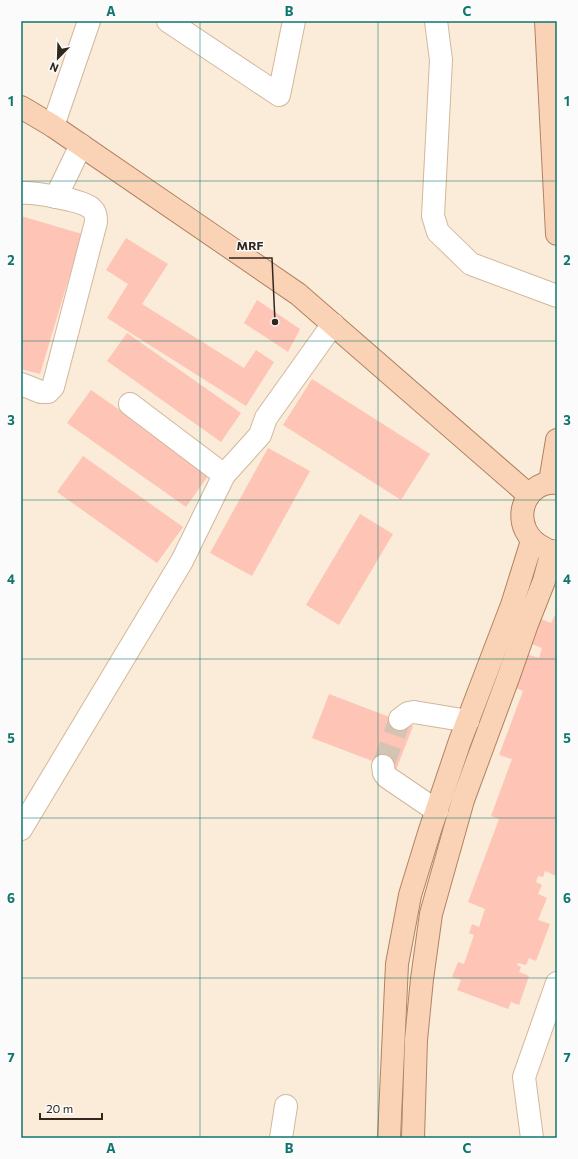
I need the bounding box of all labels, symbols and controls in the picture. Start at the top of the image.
text: A [106,3,116,19]
text: B [285,3,294,19]
text: C [463,3,472,19]
north arrow [38,38,78,78]
text: N [48,60,60,75]
text: 1 [8,93,14,109]
text: 1 [564,93,570,109]
callout: MRF [229,234,272,258]
text: MRF [237,238,263,252]
text: 2 [7,252,15,268]
text: 2 [563,252,571,268]
text: 3 [7,412,15,428]
text: 3 [563,412,571,428]
text: 4 [7,571,15,587]
text: 4 [563,571,571,587]
text: 5 [7,730,15,746]
text: 5 [563,730,571,746]
text: 6 [7,890,15,906]
text: 6 [563,890,571,906]
text: 7 [7,1049,15,1065]
text: 7 [563,1049,571,1065]
scale bar [40,1095,102,1121]
text: 20 m [46,1101,73,1115]
text: A [106,1140,116,1156]
text: B [285,1140,294,1156]
text: C [463,1140,472,1156]

